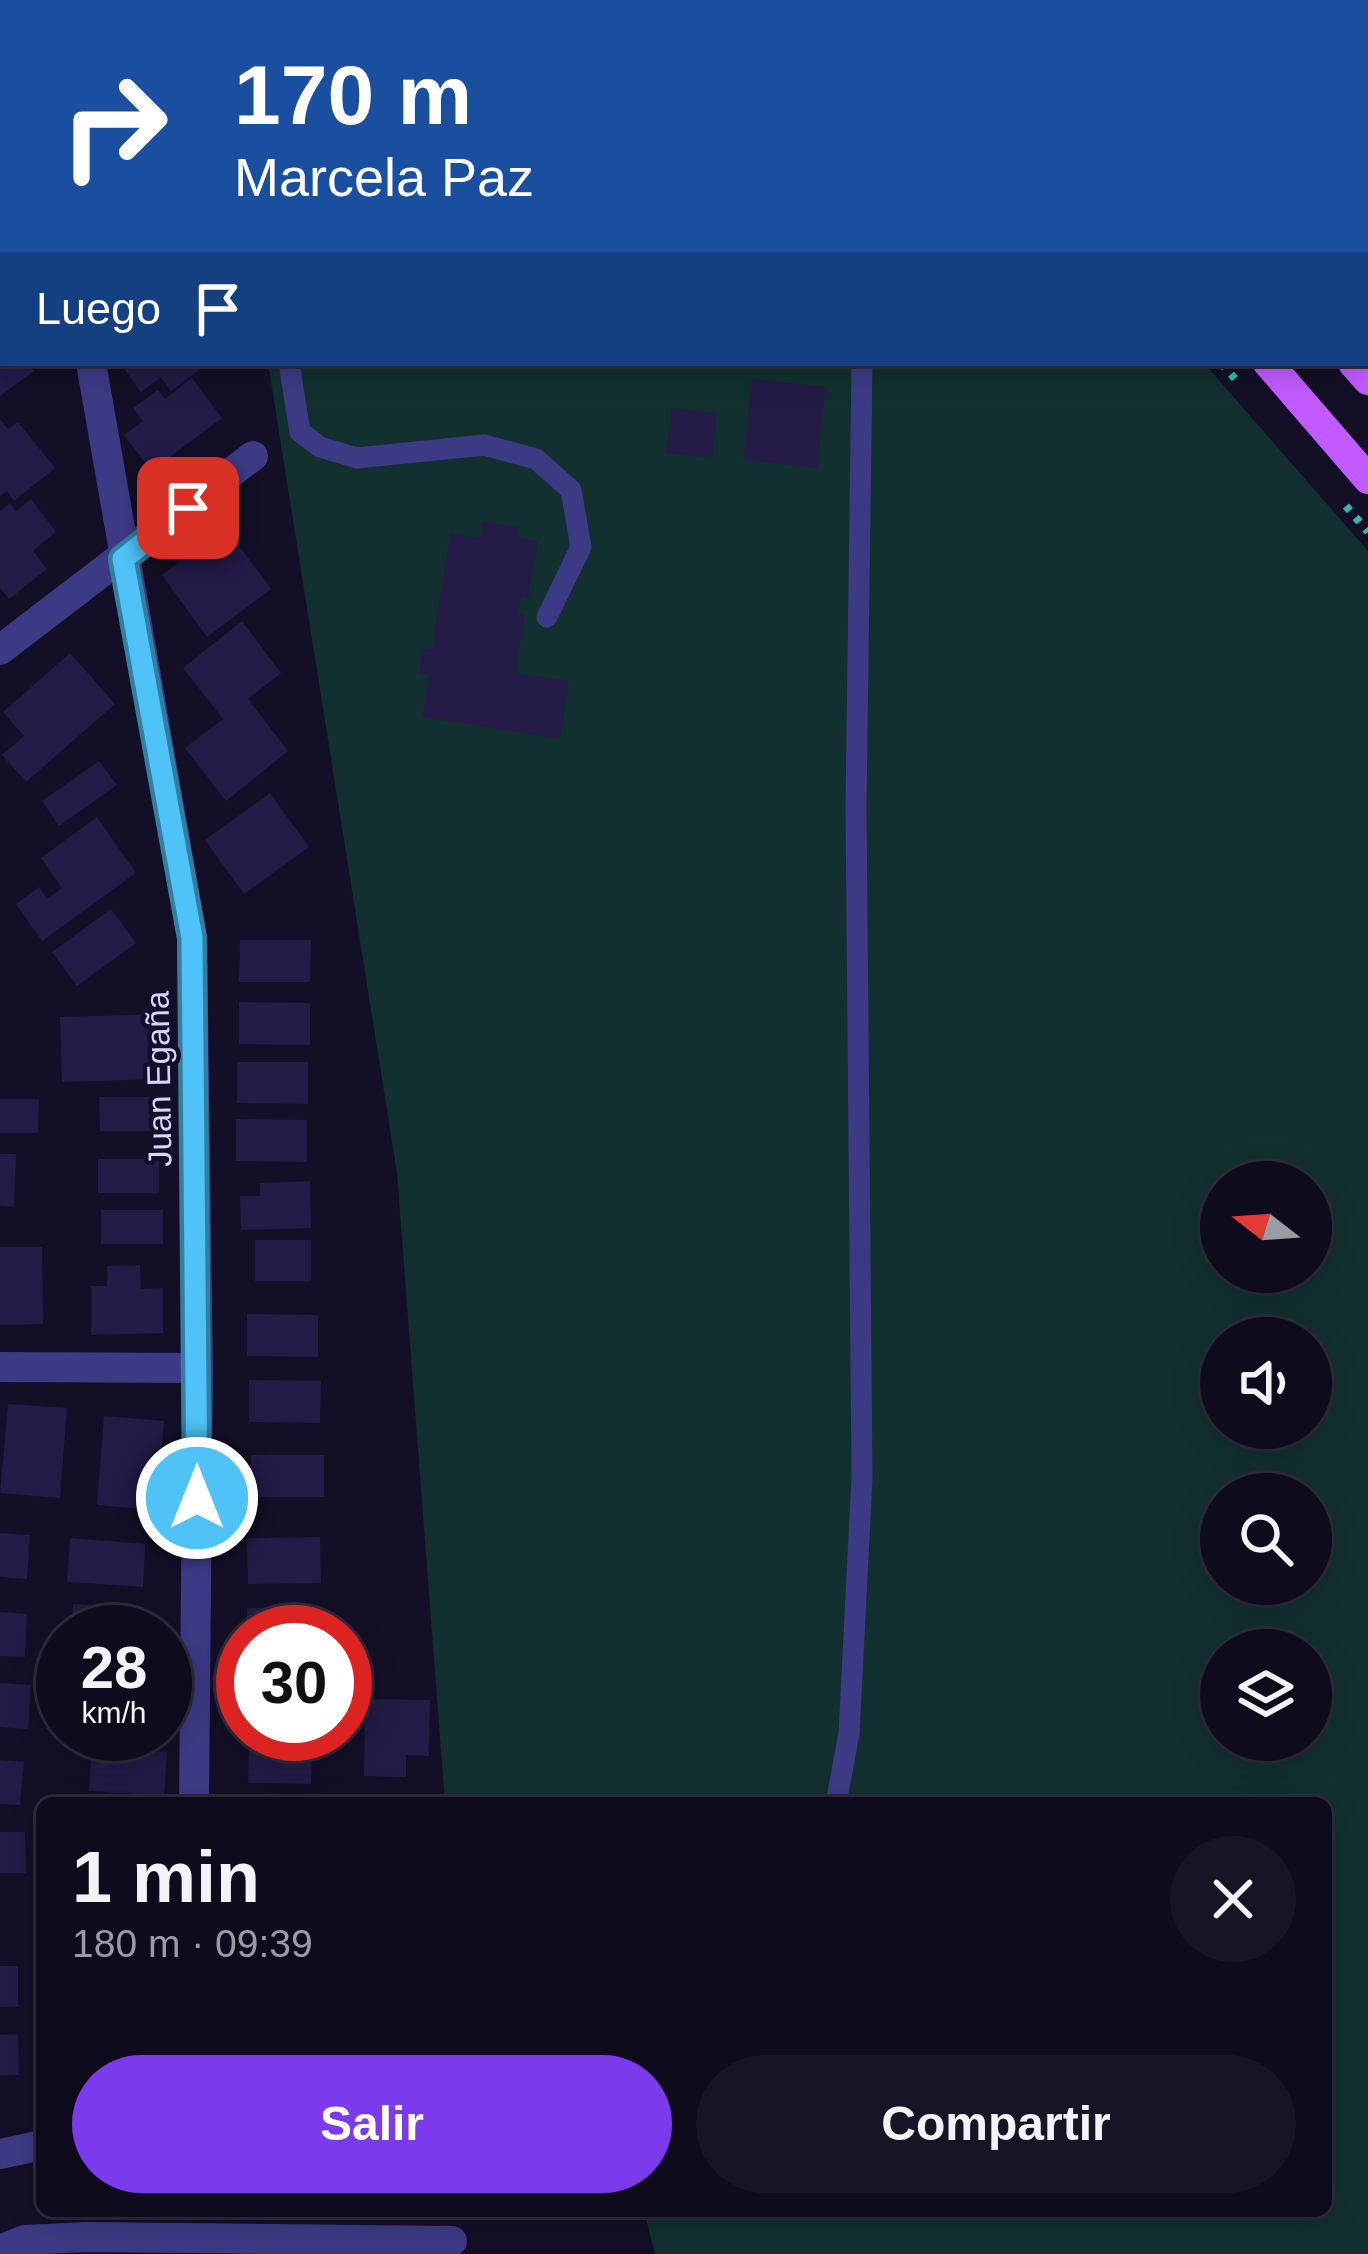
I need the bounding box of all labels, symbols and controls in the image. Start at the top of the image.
icon: right [36,48,192,204]
text: 170 m [234,48,472,142]
text: Marcela Paz [234,147,534,207]
icon: arrive [185,276,251,342]
text: Luego [36,283,161,334]
pin [137,457,239,559]
icon: arrive [155,475,221,541]
street label: Juan Egaña [138,990,179,1167]
north arrow [1200,1161,1332,1293]
map controls [1200,1161,1332,1761]
button: sound [1200,1317,1332,1449]
position arrow [134,1435,260,1561]
button: search [1200,1473,1332,1605]
speed limit sign: 30 [216,1605,372,1761]
button: layers [1200,1629,1332,1761]
text: 28 [81,1634,147,1701]
text: km/h [81,1696,147,1729]
button: close [1170,1836,1296,1962]
text: 1 min [72,1837,260,1917]
text: 180 m · 09:39 [72,1922,313,1965]
button: Salir [72,2055,672,2193]
button: Compartir [696,2055,1296,2193]

